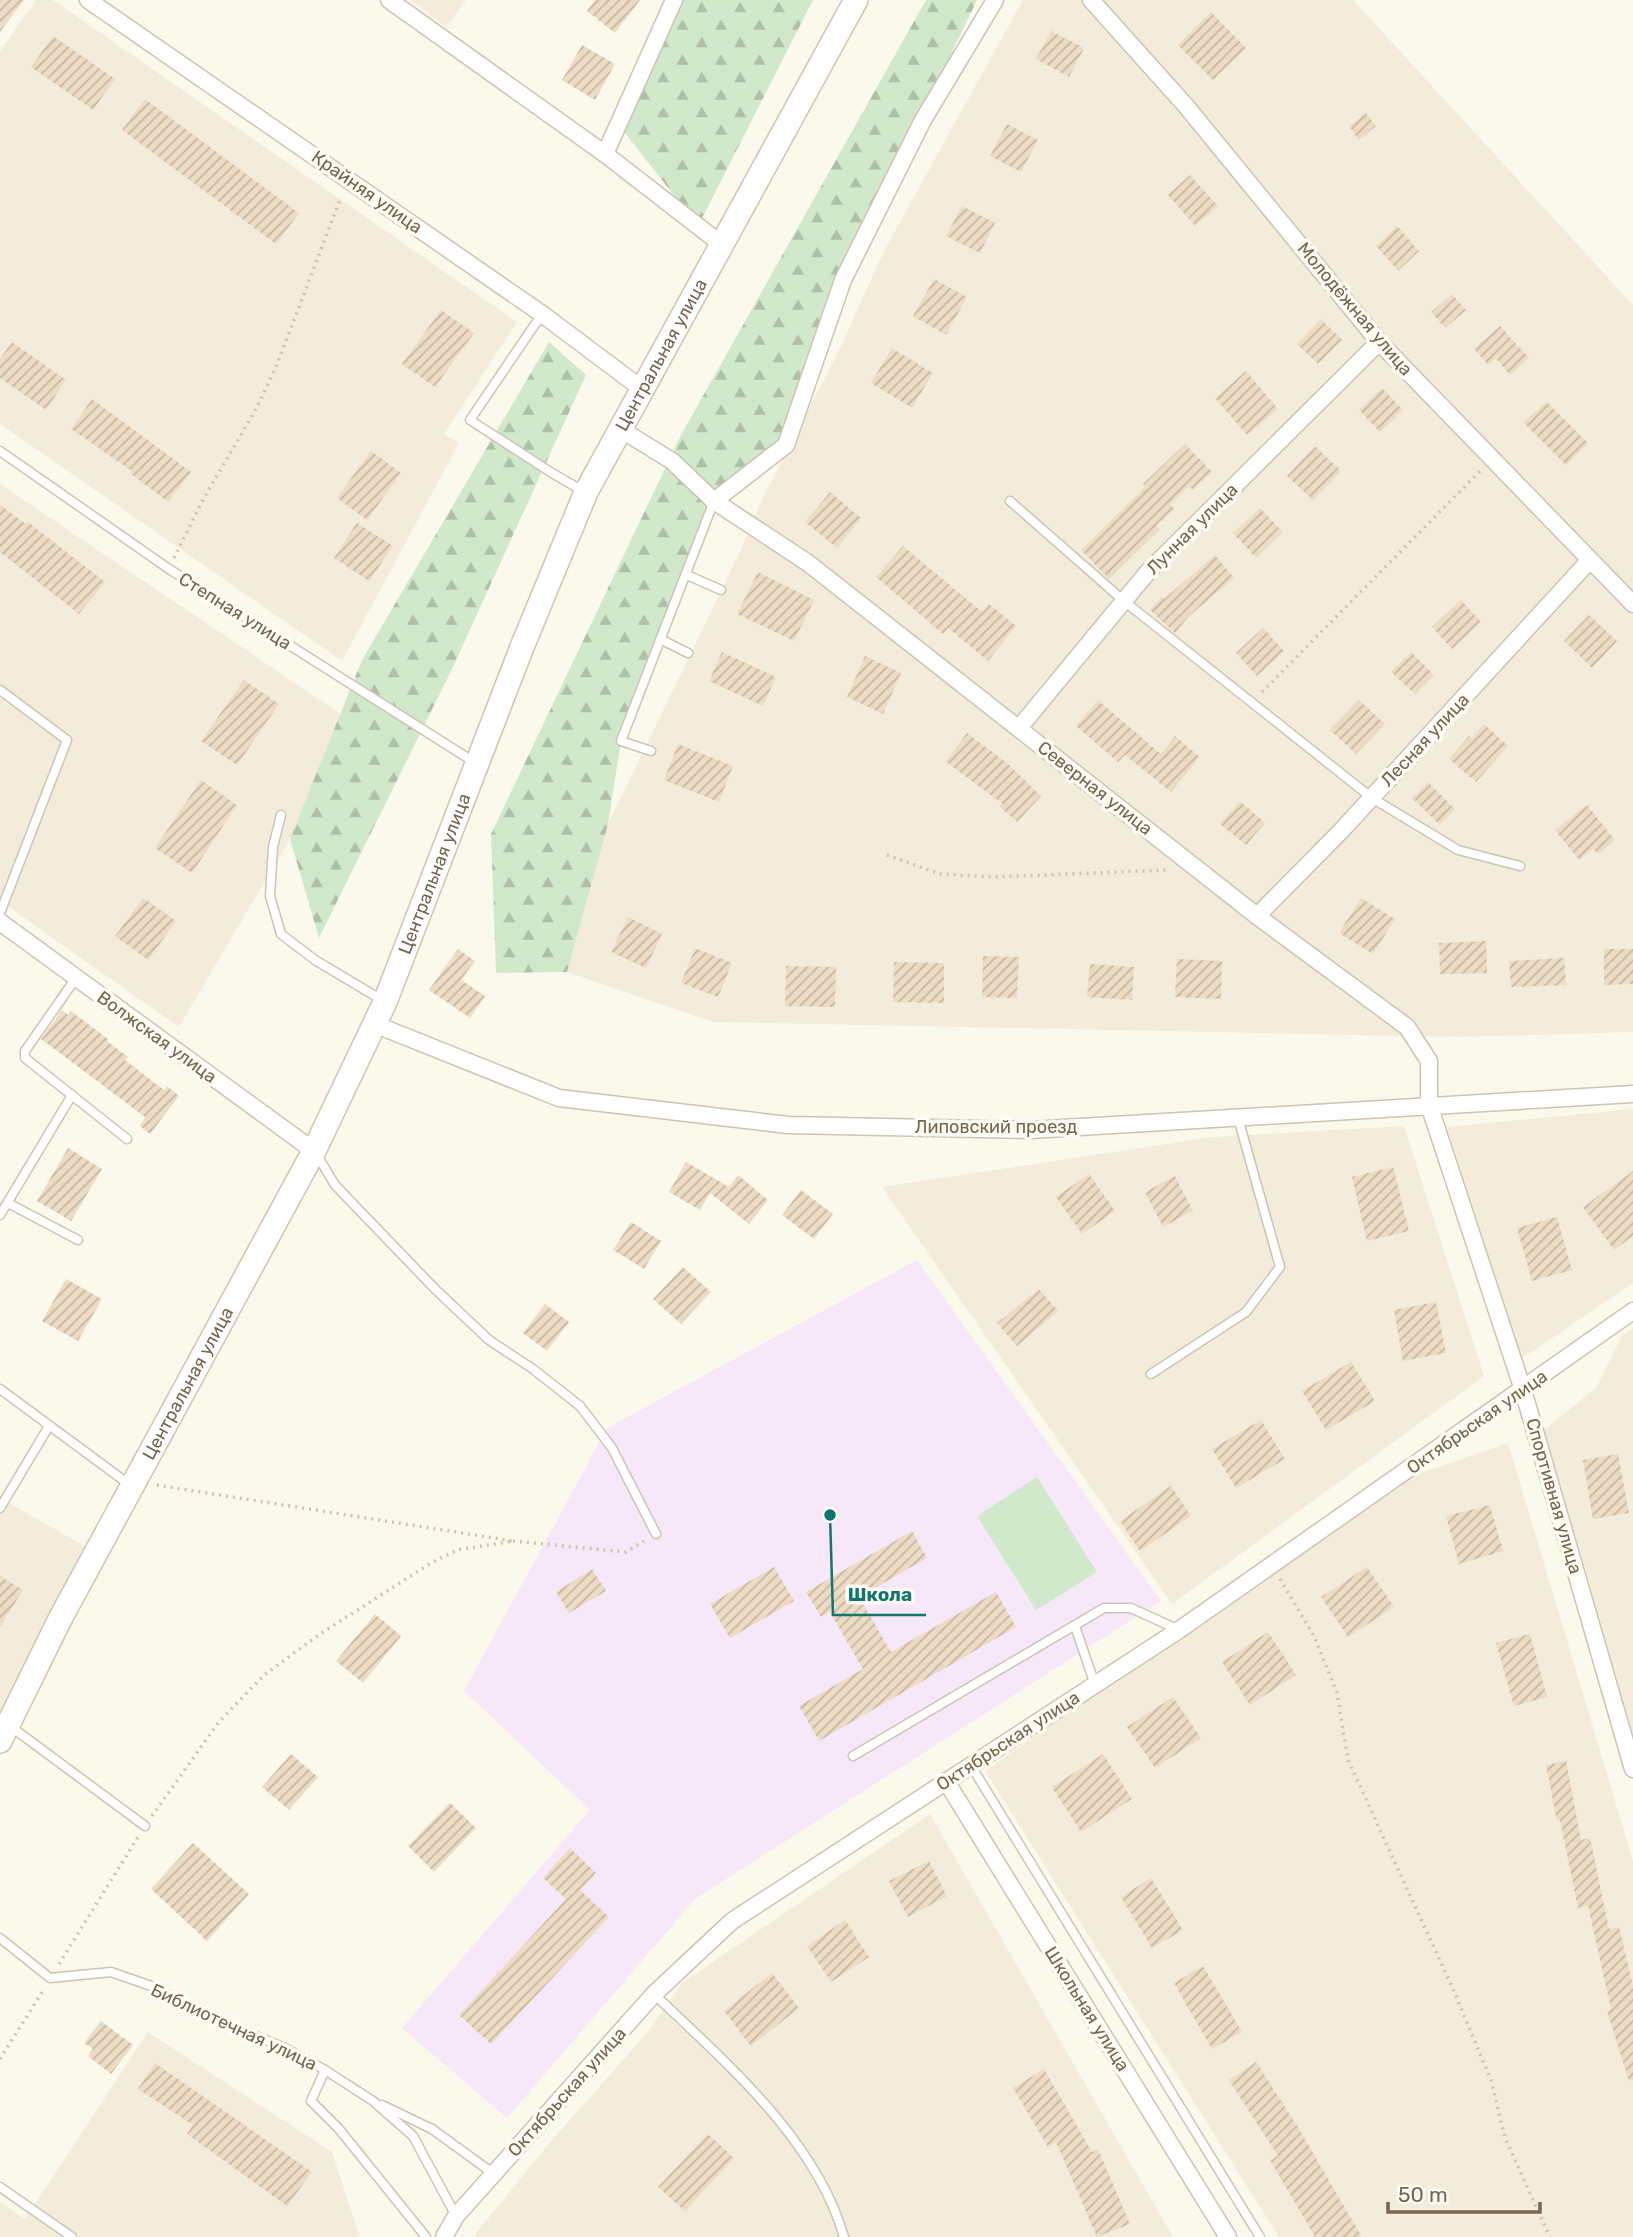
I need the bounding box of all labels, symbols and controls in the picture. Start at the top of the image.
street label: Крайняя улица [307,146,427,238]
street label: Молодёжная улица [1293,238,1417,380]
street label: Центральная улица [611,275,712,435]
street label: Лунная улица [1142,479,1242,579]
street label: Степная улица [175,568,295,654]
street label: Лесная улица [1376,689,1474,791]
street label: Северная улица [1033,736,1157,840]
street label: Центральная улица [394,790,475,957]
street label: Волжская улица [93,986,221,1088]
street label: Липовский проезд [915,1116,1077,1138]
street label: Центральная улица [138,1303,238,1464]
street label: Октябрьская улица [1402,1365,1552,1479]
street label: Спортивная улица [1521,1416,1587,1576]
callout: Школа [833,1575,926,1615]
text: Школа [848,1583,912,1606]
street label: Октябрьская улица [932,1686,1084,1796]
street label: Школьная улица [1040,1943,1134,2075]
street label: Библиотечная улица [147,1979,321,2075]
street label: Октябрьская улица [503,2023,631,2161]
scale bar [1388,2170,1540,2214]
text: 50 m [1398,2182,1448,2207]

